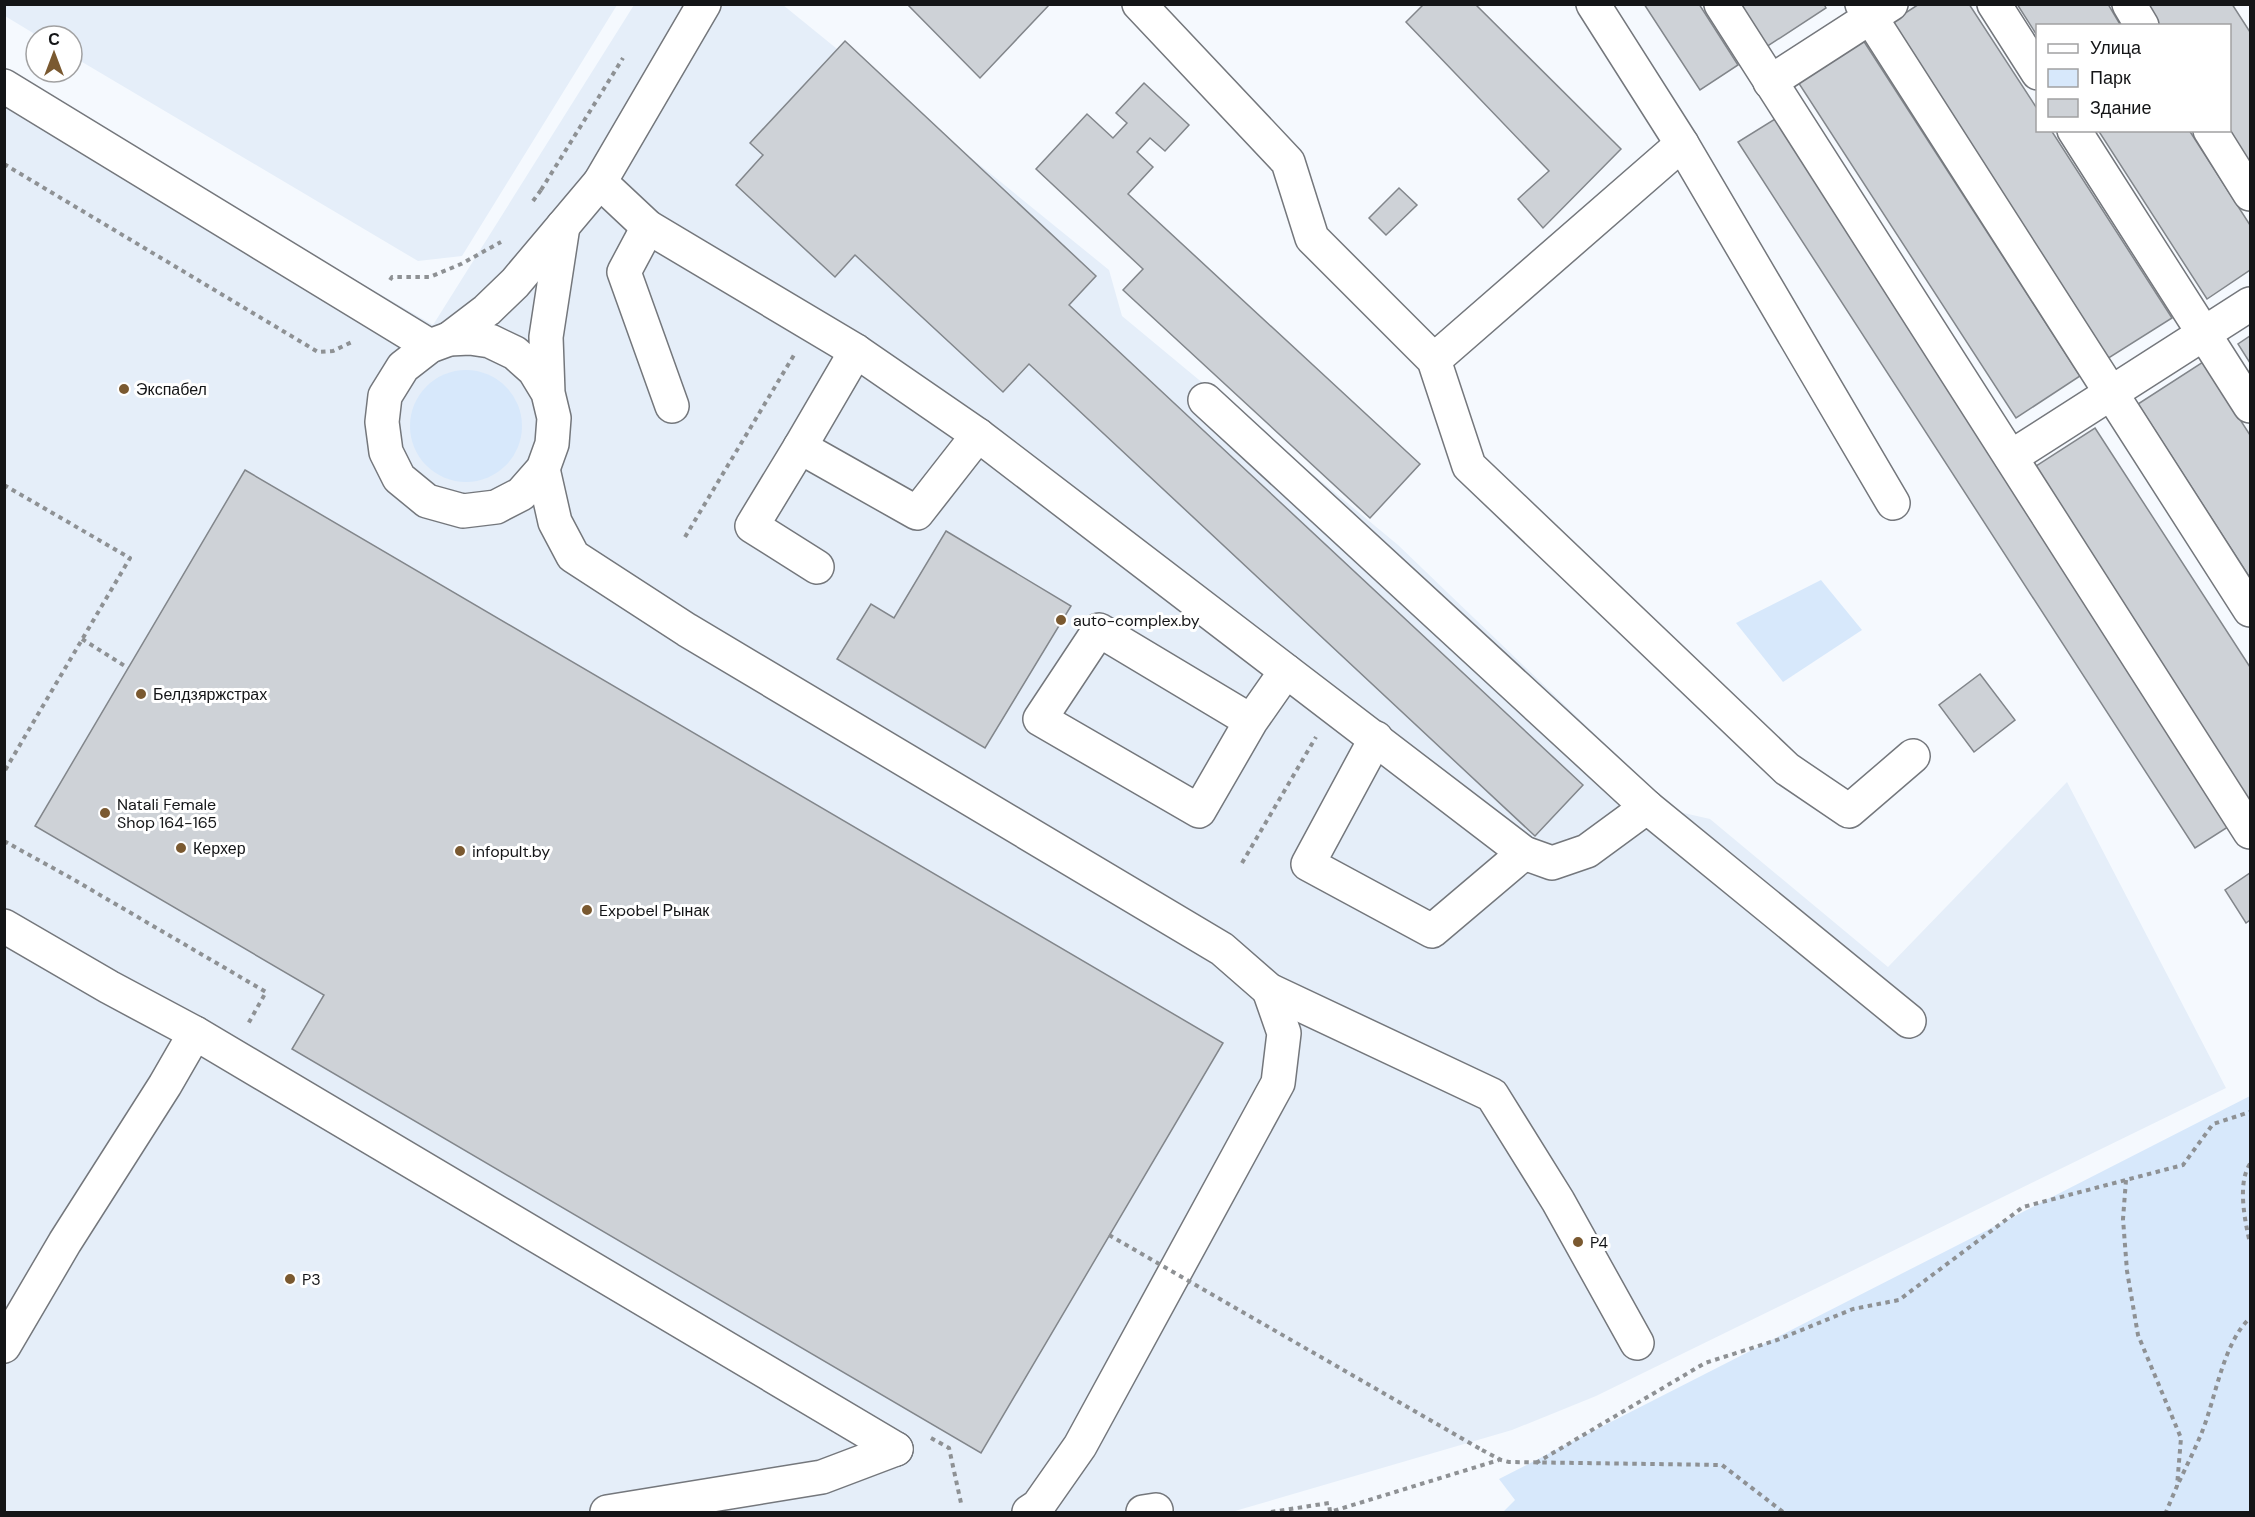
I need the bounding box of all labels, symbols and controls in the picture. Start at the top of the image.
north arrow [24,24,84,84]
legend [2036,24,2231,132]
text: С [48,29,60,50]
text: Улица [2090,36,2142,60]
text: Парк [2090,66,2131,90]
text: Здание [2090,96,2151,120]
place label: Экспабел [136,379,207,400]
marker: Экспабел [117,382,131,396]
place label: auto-complex.by [1073,610,1200,631]
marker: auto-complex.by [1054,613,1068,627]
place label: Белдзяржстрах [153,684,267,705]
marker: Белдзяржстрах [134,687,148,701]
place label: Natali Female Shop 164-165 [117,794,217,833]
marker: Natali Female Shop 164-165 [98,806,112,820]
place label: Керхер [193,838,246,859]
marker: Керхер [174,841,188,855]
place label: infopult.by [472,841,550,862]
marker: infopult.by [453,844,467,858]
place label: Expobel Рынак [599,900,710,921]
marker: Expobel Рынак [580,903,594,917]
place label: P4 [1590,1232,1608,1253]
marker: P4 [1571,1235,1585,1249]
place label: P3 [302,1269,321,1290]
marker: P3 [283,1272,297,1286]

